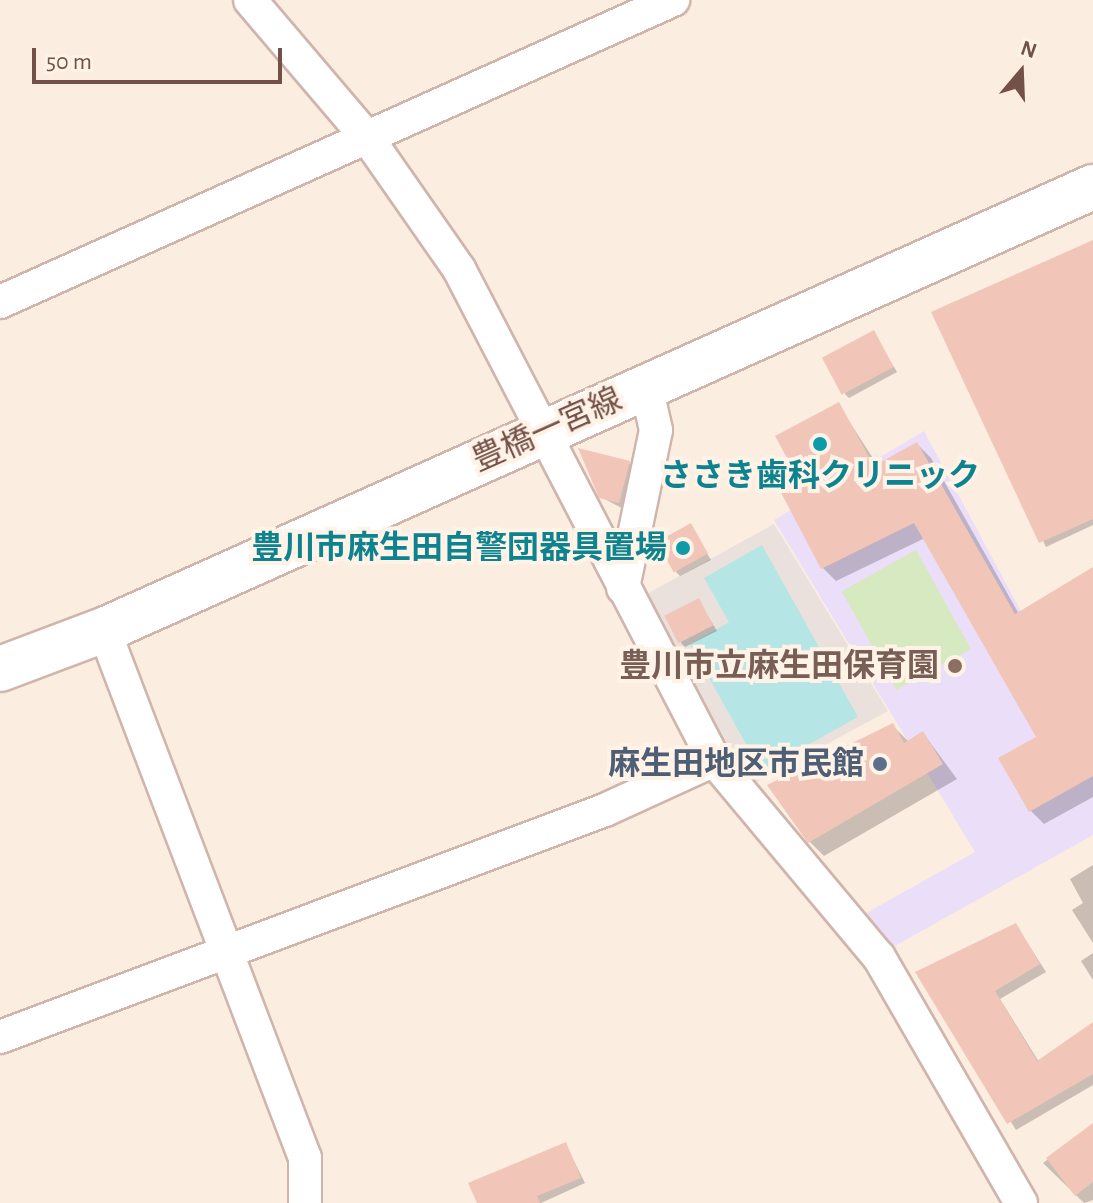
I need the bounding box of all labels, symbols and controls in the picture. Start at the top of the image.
scale bar [36,32,286,82]
north arrow [981,32,1061,112]
text: N [1018,36,1040,62]
text: 50 m [46,50,92,74]
street label: 豊橋一宮線 [466,380,628,480]
marker: ささき歯科クリニック [811,435,829,453]
place label: ささき歯科クリニック [660,457,980,495]
place label: 豊川市麻生田自警団器具置場 [251,529,667,567]
marker: 豊川市麻生田自警団器具置場 [674,539,692,557]
place label: 豊川市立麻生田保育園 [619,647,939,685]
marker: 豊川市立麻生田保育園 [946,657,964,675]
place label: 麻生田地区市民館 [608,745,864,783]
marker: 麻生田地区市民館 [871,755,889,773]

